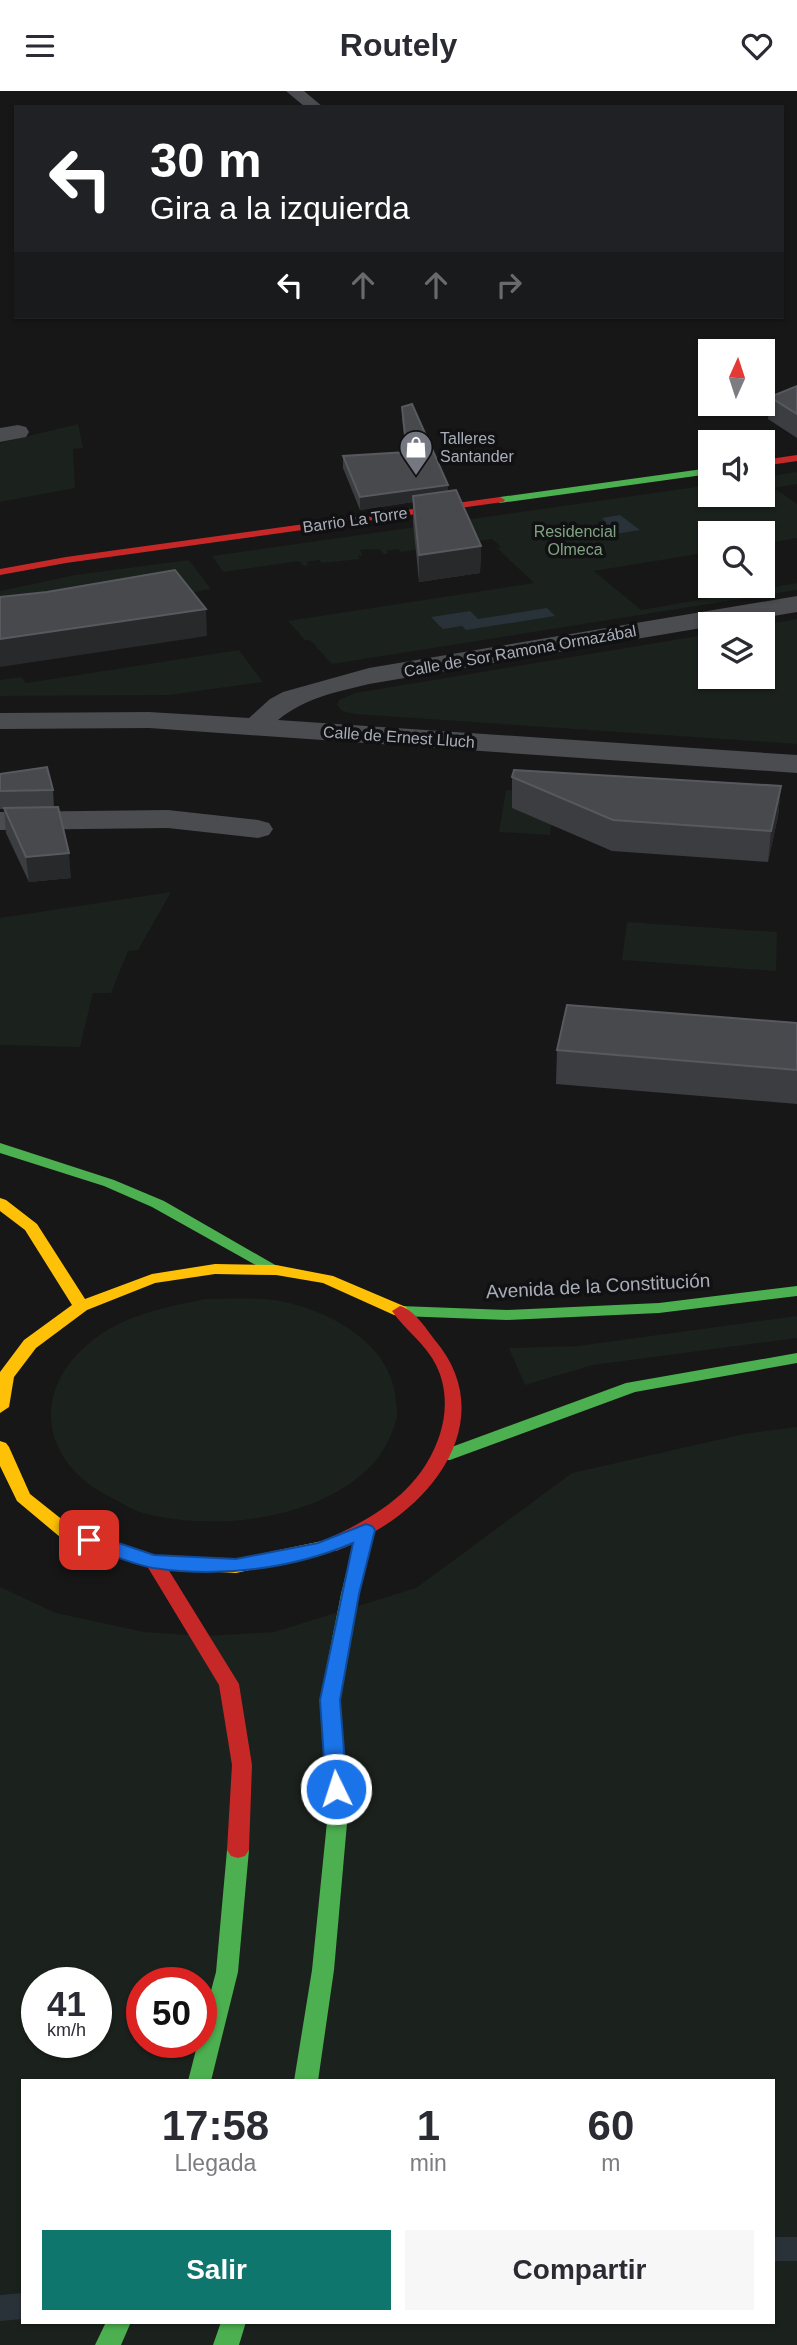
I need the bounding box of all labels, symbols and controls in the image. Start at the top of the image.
icon: menu [21,27,59,65]
text: Routely [340,27,457,63]
icon: heart [738,27,776,65]
icon: left [35,133,126,224]
text: 30 m [150,133,262,187]
text: Gira a la izquierda [150,190,410,226]
icon: left [271,266,309,304]
icon: ahead [344,266,382,304]
icon: ahead [417,266,455,304]
icon: right [490,266,528,304]
north arrow [698,339,775,417]
map controls [698,339,775,689]
shop icon: Talleres Santander [397,428,435,477]
place label: Talleres Santander [440,430,515,465]
button: sound [698,430,775,507]
street label: Barrio La Torre [302,504,409,536]
button: search [698,521,775,598]
park label: Residencial Olmeca [534,523,616,558]
button: layers [698,612,775,689]
street label: Calle de Sor Ramona Ormazábal [402,622,638,680]
street label: Calle de Ernest Lluch [323,723,475,751]
street label: Avenida de la Constitución [485,1270,711,1302]
pin [59,1510,119,1570]
icon: arrive [70,1521,108,1559]
position arrow [299,1752,373,1826]
speed limit sign: 50 [126,1967,217,2058]
text: 41 [47,1984,86,2023]
text: km/h [47,2020,86,2040]
text: 17:58 [162,2102,269,2149]
text: 1 [417,2102,440,2149]
text: 60 [588,2102,634,2149]
text: Llegada [174,2150,256,2176]
text: min [410,2150,447,2176]
text: m [601,2150,620,2176]
button: Salir [42,2230,391,2310]
button: Compartir [405,2230,754,2310]

